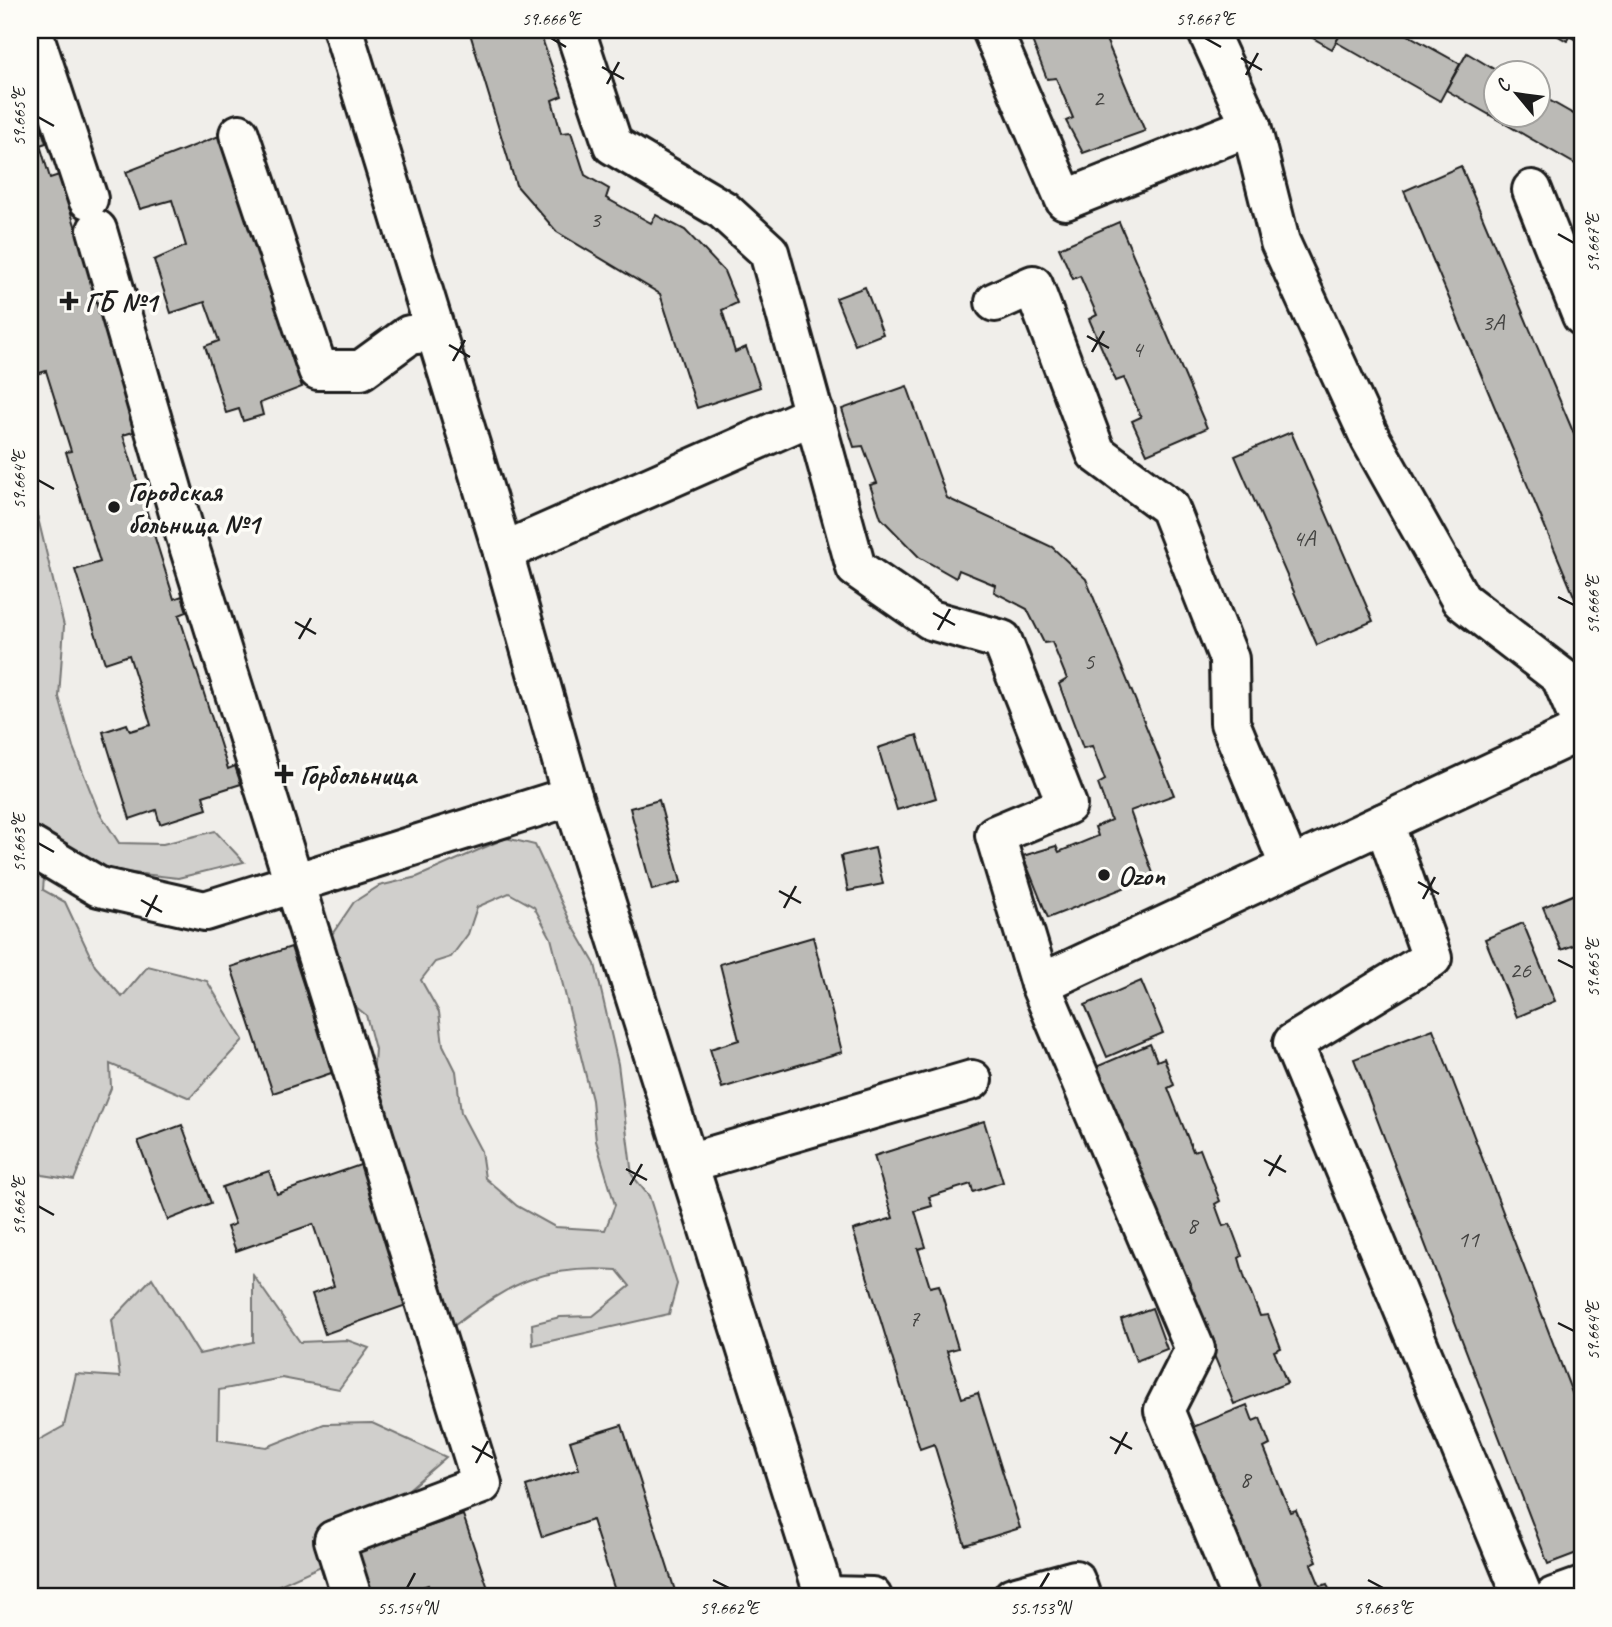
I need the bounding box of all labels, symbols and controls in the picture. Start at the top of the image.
text: 59.666°E [522,8,583,30]
text: 59.667°E [1176,8,1237,30]
north arrow [1482,60,1552,130]
text: С [1490,74,1517,96]
house number: 2 [1093,83,1106,113]
text: 59.665°E [8,85,30,146]
house number: 3 [590,204,603,234]
text: 59.667°E [1582,211,1604,272]
place label: ГБ №1 [85,284,160,319]
marker: ГБ №1 [59,291,79,311]
house number: 3А [1482,307,1505,337]
house number: 4 [1132,334,1145,364]
text: 59.664°E [8,448,30,509]
place label: Городская больница №1 [128,474,263,541]
marker: Городская больница №1 [106,499,122,515]
house number: 4А [1293,523,1316,553]
text: 59.666°E [1582,573,1604,634]
house number: 5 [1084,646,1096,676]
place label: Горбольница [300,757,419,792]
marker: Горбольница [274,764,294,784]
text: 59.663°E [8,811,30,872]
place label: Ozon [1118,858,1166,893]
marker: Ozon [1096,867,1112,883]
text: 59.665°E [1582,936,1604,997]
house number: 26 [1509,955,1532,985]
text: 59.662°E [8,1174,30,1235]
house number: 8 [1187,1210,1200,1240]
house number: 11 [1457,1224,1480,1254]
text: 59.664°E [1582,1299,1604,1360]
house number: 7 [909,1303,921,1333]
house number: 8 [1240,1464,1253,1494]
text: 55.154°N [377,1597,440,1619]
text: 59.662°E [700,1597,761,1619]
text: 55.153°N [1010,1597,1073,1619]
text: 59.663°E [1354,1597,1415,1619]

